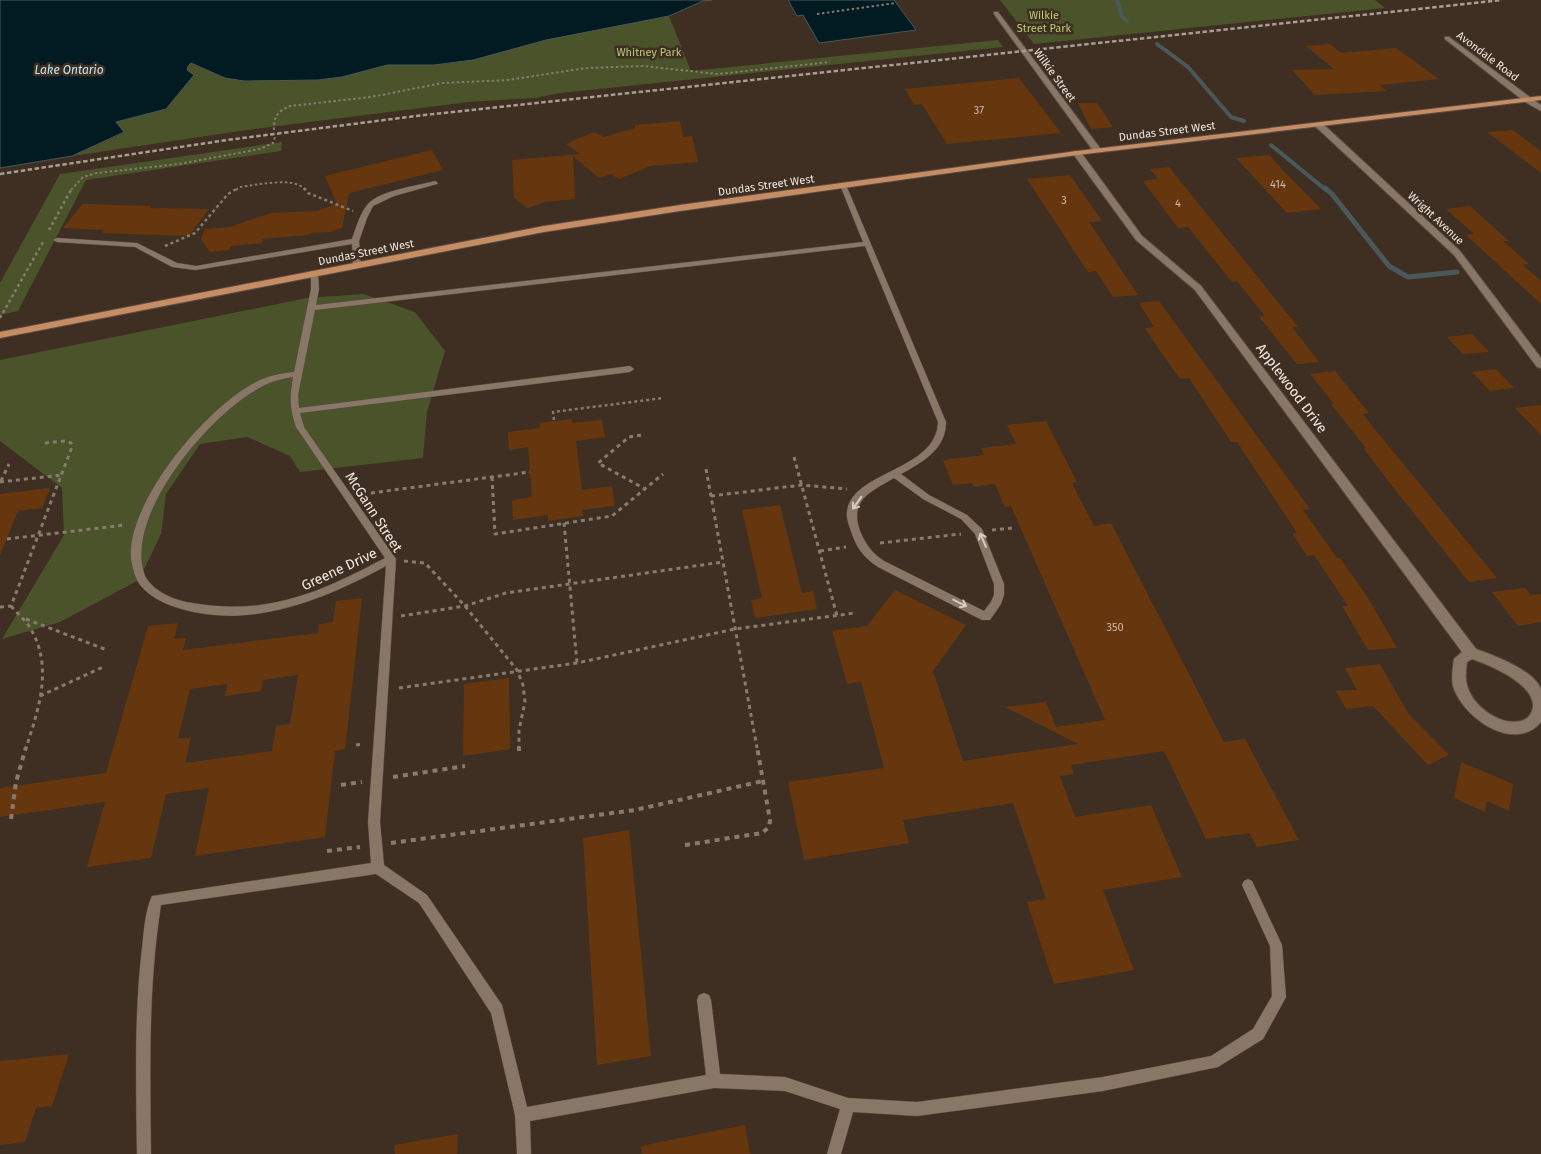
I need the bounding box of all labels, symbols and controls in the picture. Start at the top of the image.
park label: Wilkie Street Park [1017,9,1072,35]
street label: Avondale Road [1454,29,1521,84]
park label: Whitney Park [617,46,682,59]
street label: Wilkie Street [1031,46,1078,105]
water label: Lake Ontario [34,63,104,77]
house number: 37 [974,104,984,117]
street label: Dundas Street West [1118,119,1216,144]
street label: Dundas Street West [717,172,815,199]
house number: 414 [1270,178,1286,191]
street label: Wright Avenue [1405,189,1466,248]
house number: 3 [1061,194,1067,207]
house number: 4 [1175,197,1181,210]
street label: Dundas Street West [317,237,415,268]
street label: Applewood Drive [1252,340,1331,436]
street label: McGann Street [341,469,406,556]
one-way arrow [852,496,862,510]
one-way arrow [977,533,987,548]
street label: Greene Drive [299,545,380,594]
one-way arrow [952,598,967,608]
house number: 350 [1106,621,1124,634]

